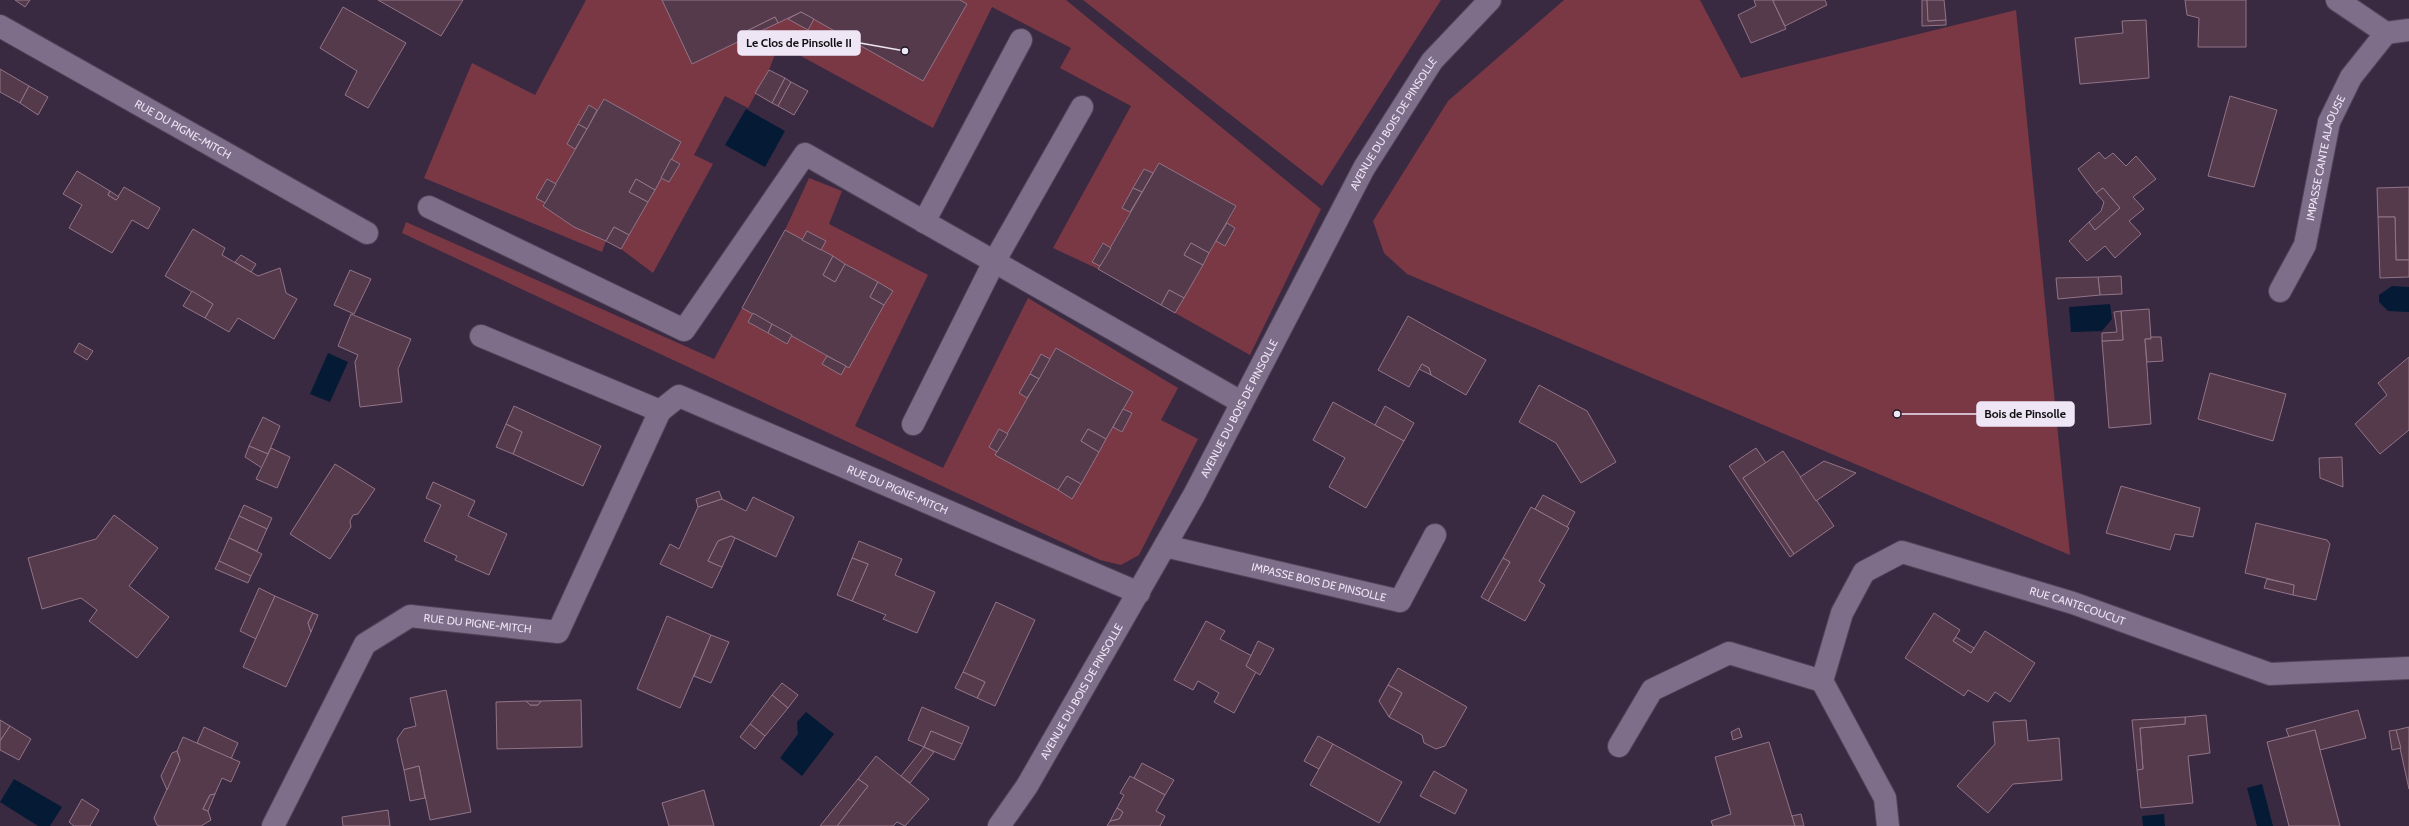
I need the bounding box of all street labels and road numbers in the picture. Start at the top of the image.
street label: AVENUE DU BOIS DE PINSOLLE [1347,54,1439,192]
street label: IMPASSE CANTE ALAOUSE [2303,93,2348,222]
street label: RUE DU PIGNE-MITCH [132,96,234,162]
street label: AVENUE DU BOIS DE PINSOLLE [1197,337,1281,480]
street label: RUE DU PIGNE-MITCH [845,462,950,517]
street label: IMPASSE BOIS DE PINSOLLE [1250,559,1388,605]
street label: RUE CANTECOUCUT [2028,583,2127,628]
street label: RUE DU PIGNE-MITCH [423,611,532,636]
street label: AVENUE DU BOIS DE PINSOLLE [1037,621,1126,762]

